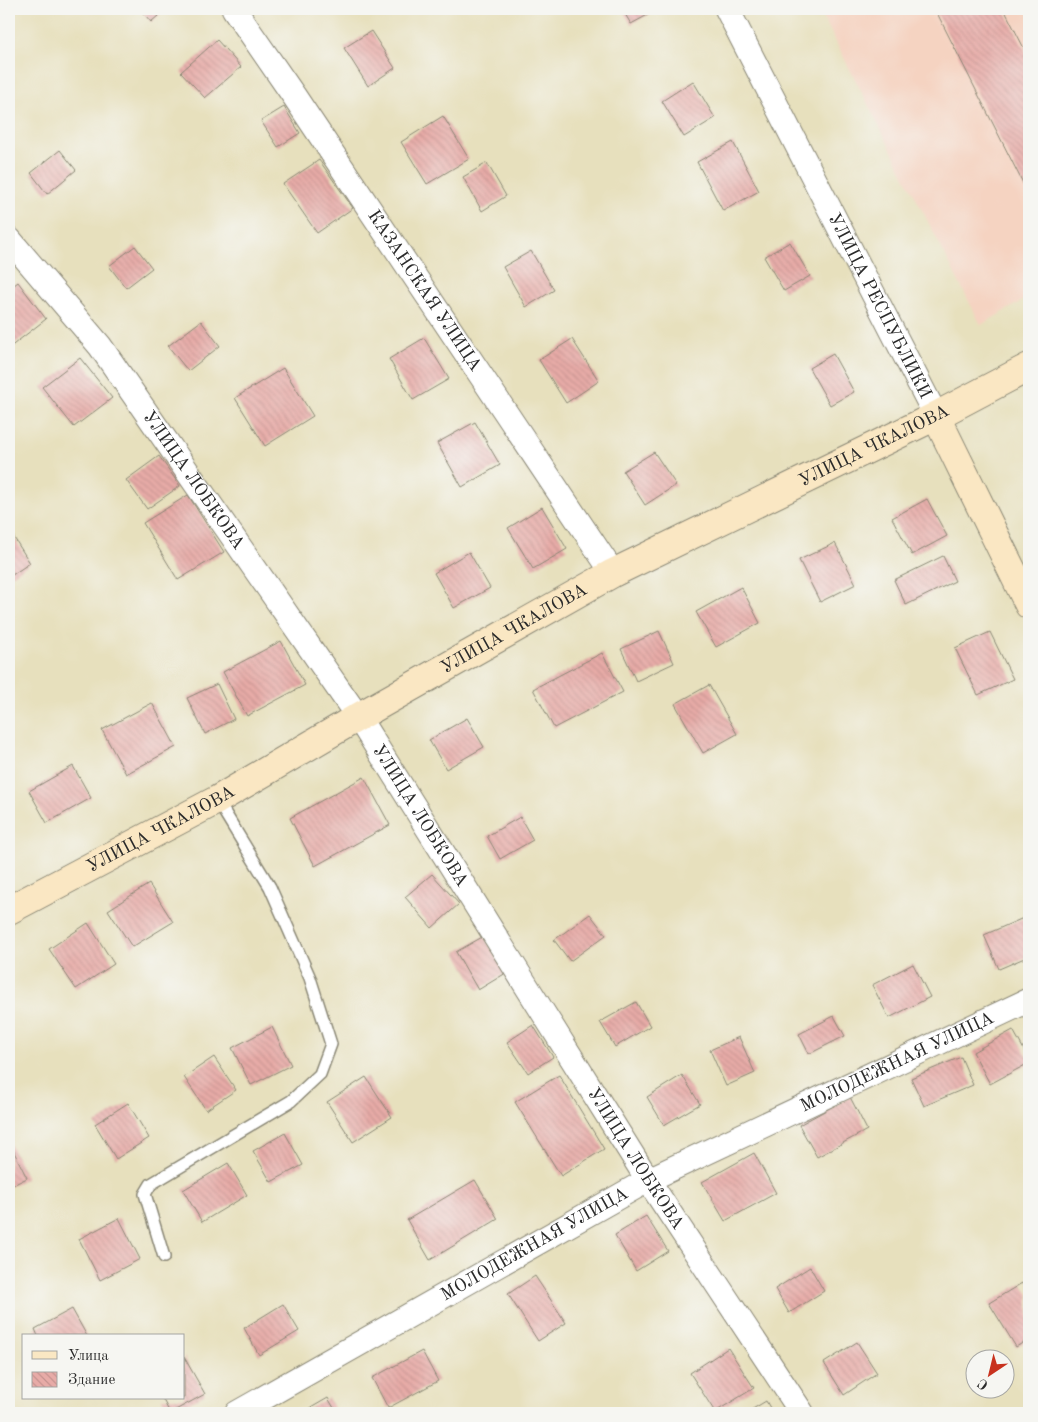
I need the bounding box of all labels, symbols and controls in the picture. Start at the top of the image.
street label: КАЗАНСКАЯ УЛИЦА [364,207,485,375]
street label: УЛИЦА РЕСПУБЛИКИ [825,210,935,402]
street label: УЛИЦА ЧКАЛОВА [796,402,952,490]
street label: УЛИЦА ЛОБКОВА [139,408,248,553]
street label: УЛИЦА ЧКАЛОВА [438,580,590,677]
street label: УЛИЦА ЛОБКОВА [369,742,471,890]
street label: УЛИЦА ЧКАЛОВА [84,782,238,876]
street label: МОЛОДЕЖНАЯ УЛИЦА [798,1009,997,1116]
street label: УЛИЦА ЛОБКОВА [584,1085,687,1233]
street label: МОЛОДЕЖНАЯ УЛИЦА [438,1184,631,1304]
legend [22,1334,185,1400]
text: Улица [68,1349,109,1364]
north arrow [966,1350,1016,1400]
text: Здание [68,1373,115,1388]
text: С [975,1375,991,1392]

